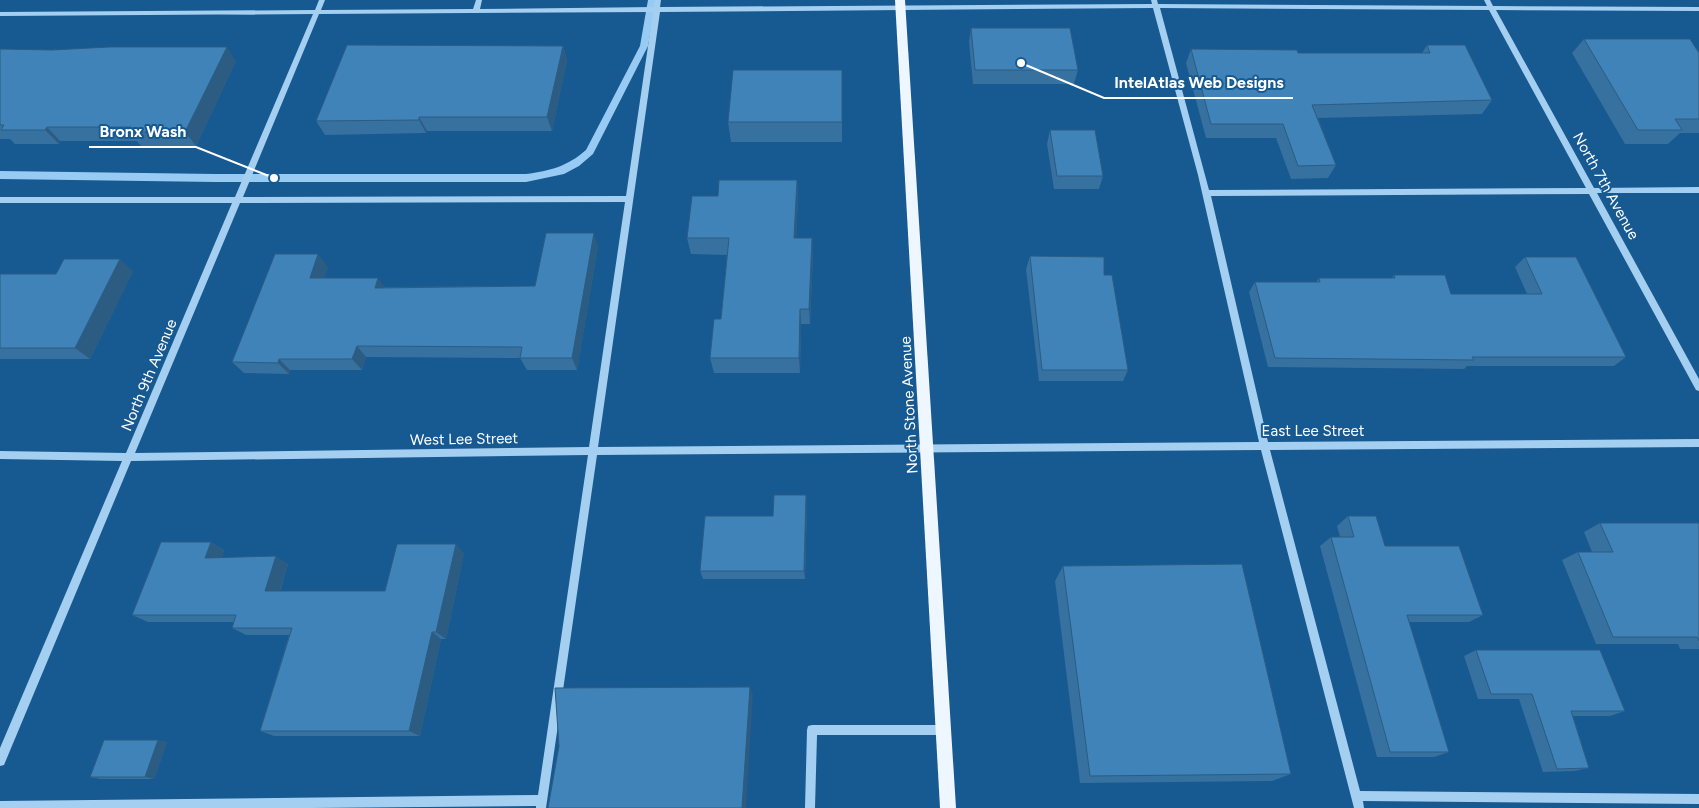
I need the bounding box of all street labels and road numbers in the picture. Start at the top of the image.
street label: North 7th Avenue [1569,129,1643,243]
street label: North 9th Avenue [117,316,181,434]
street label: North Stone Avenue [896,336,922,474]
street label: East Lee Street [1262,422,1365,440]
street label: West Lee Street [410,429,519,449]

